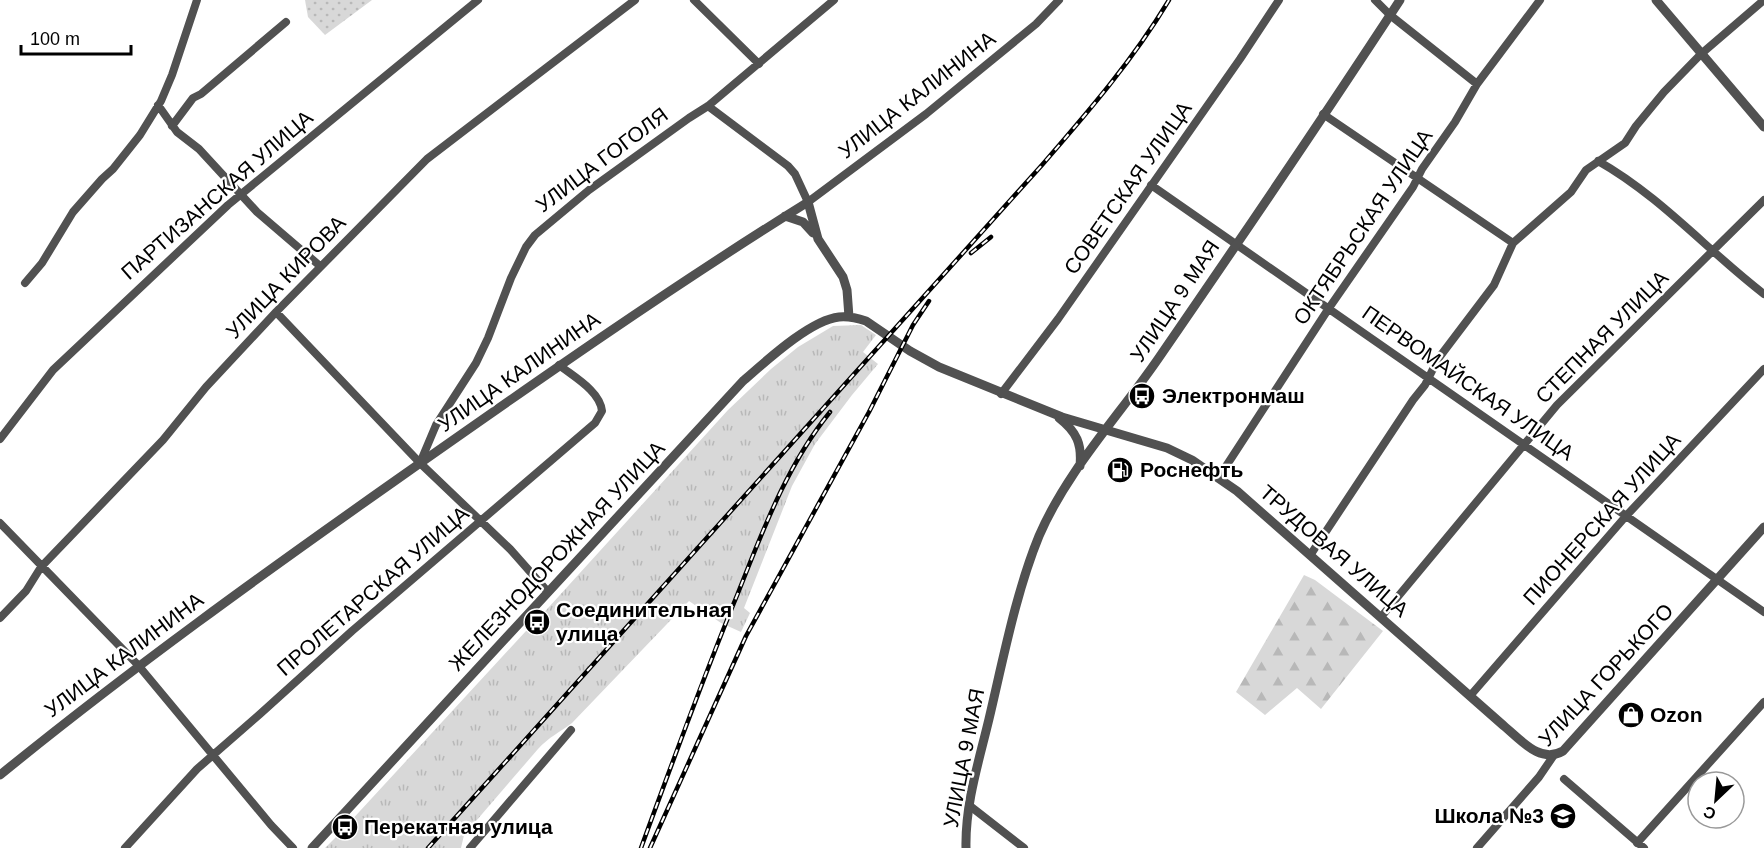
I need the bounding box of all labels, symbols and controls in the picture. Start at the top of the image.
scale bar [21,18,130,56]
street label: УЛИЦА КАЛИНИНА [834,26,999,163]
text: 100 m [30,29,80,49]
street label: СОВЕТСКАЯ УЛИЦА [1059,97,1196,278]
street label: УЛИЦА ГОГОЛЯ [531,103,672,217]
street label: ПАРТИЗАНСКАЯ УЛИЦА [117,105,317,284]
street label: ОКТЯБРЬСКАЯ УЛИЦА [1289,125,1437,329]
street label: УЛИЦА КИРОВА [221,211,350,343]
street label: УЛИЦА 9 МАЯ [1126,236,1224,366]
street label: СТЕПНАЯ УЛИЦА [1531,266,1673,408]
street label: ПЕРВОМАЙСКАЯ УЛИЦА [1358,301,1578,465]
street label: УЛИЦА КАЛИНИНА [434,307,604,436]
bus stop icon: Электронмаш [1127,381,1157,411]
place label: Электронмаш [1162,384,1305,407]
street label: ПИОНЕРСКАЯ УЛИЦА [1518,428,1685,609]
street label: ЖЕЛЕЗНОДОРОЖНАЯ УЛИЦА [444,436,669,675]
fuel station icon: Роснефть [1105,455,1135,485]
place label: Роснефть [1140,458,1243,481]
street label: ТРУДОВАЯ УЛИЦА [1256,480,1413,621]
street label: ПРОЛЕТАРСКАЯ УЛИЦА [272,501,473,680]
street label: УЛИЦА КАЛИНИНА [40,588,207,722]
place label: Соединительная улица [556,598,732,645]
street label: УЛИЦА ГОРЬКОГО [1534,599,1677,751]
bus stop icon: Соединительная улица [522,607,552,637]
street label: УЛИЦА 9 МАЯ [939,686,988,829]
shop icon: Ozon [1616,700,1646,730]
place label: Ozon [1650,703,1703,726]
north arrow [1686,770,1746,830]
school or university icon: Школа №3 [1548,801,1578,831]
text: С [1700,803,1719,823]
place label: Школа №3 [1434,804,1544,827]
bus stop icon: Перекатная улица [330,812,360,842]
place label: Перекатная улица [364,815,553,838]

